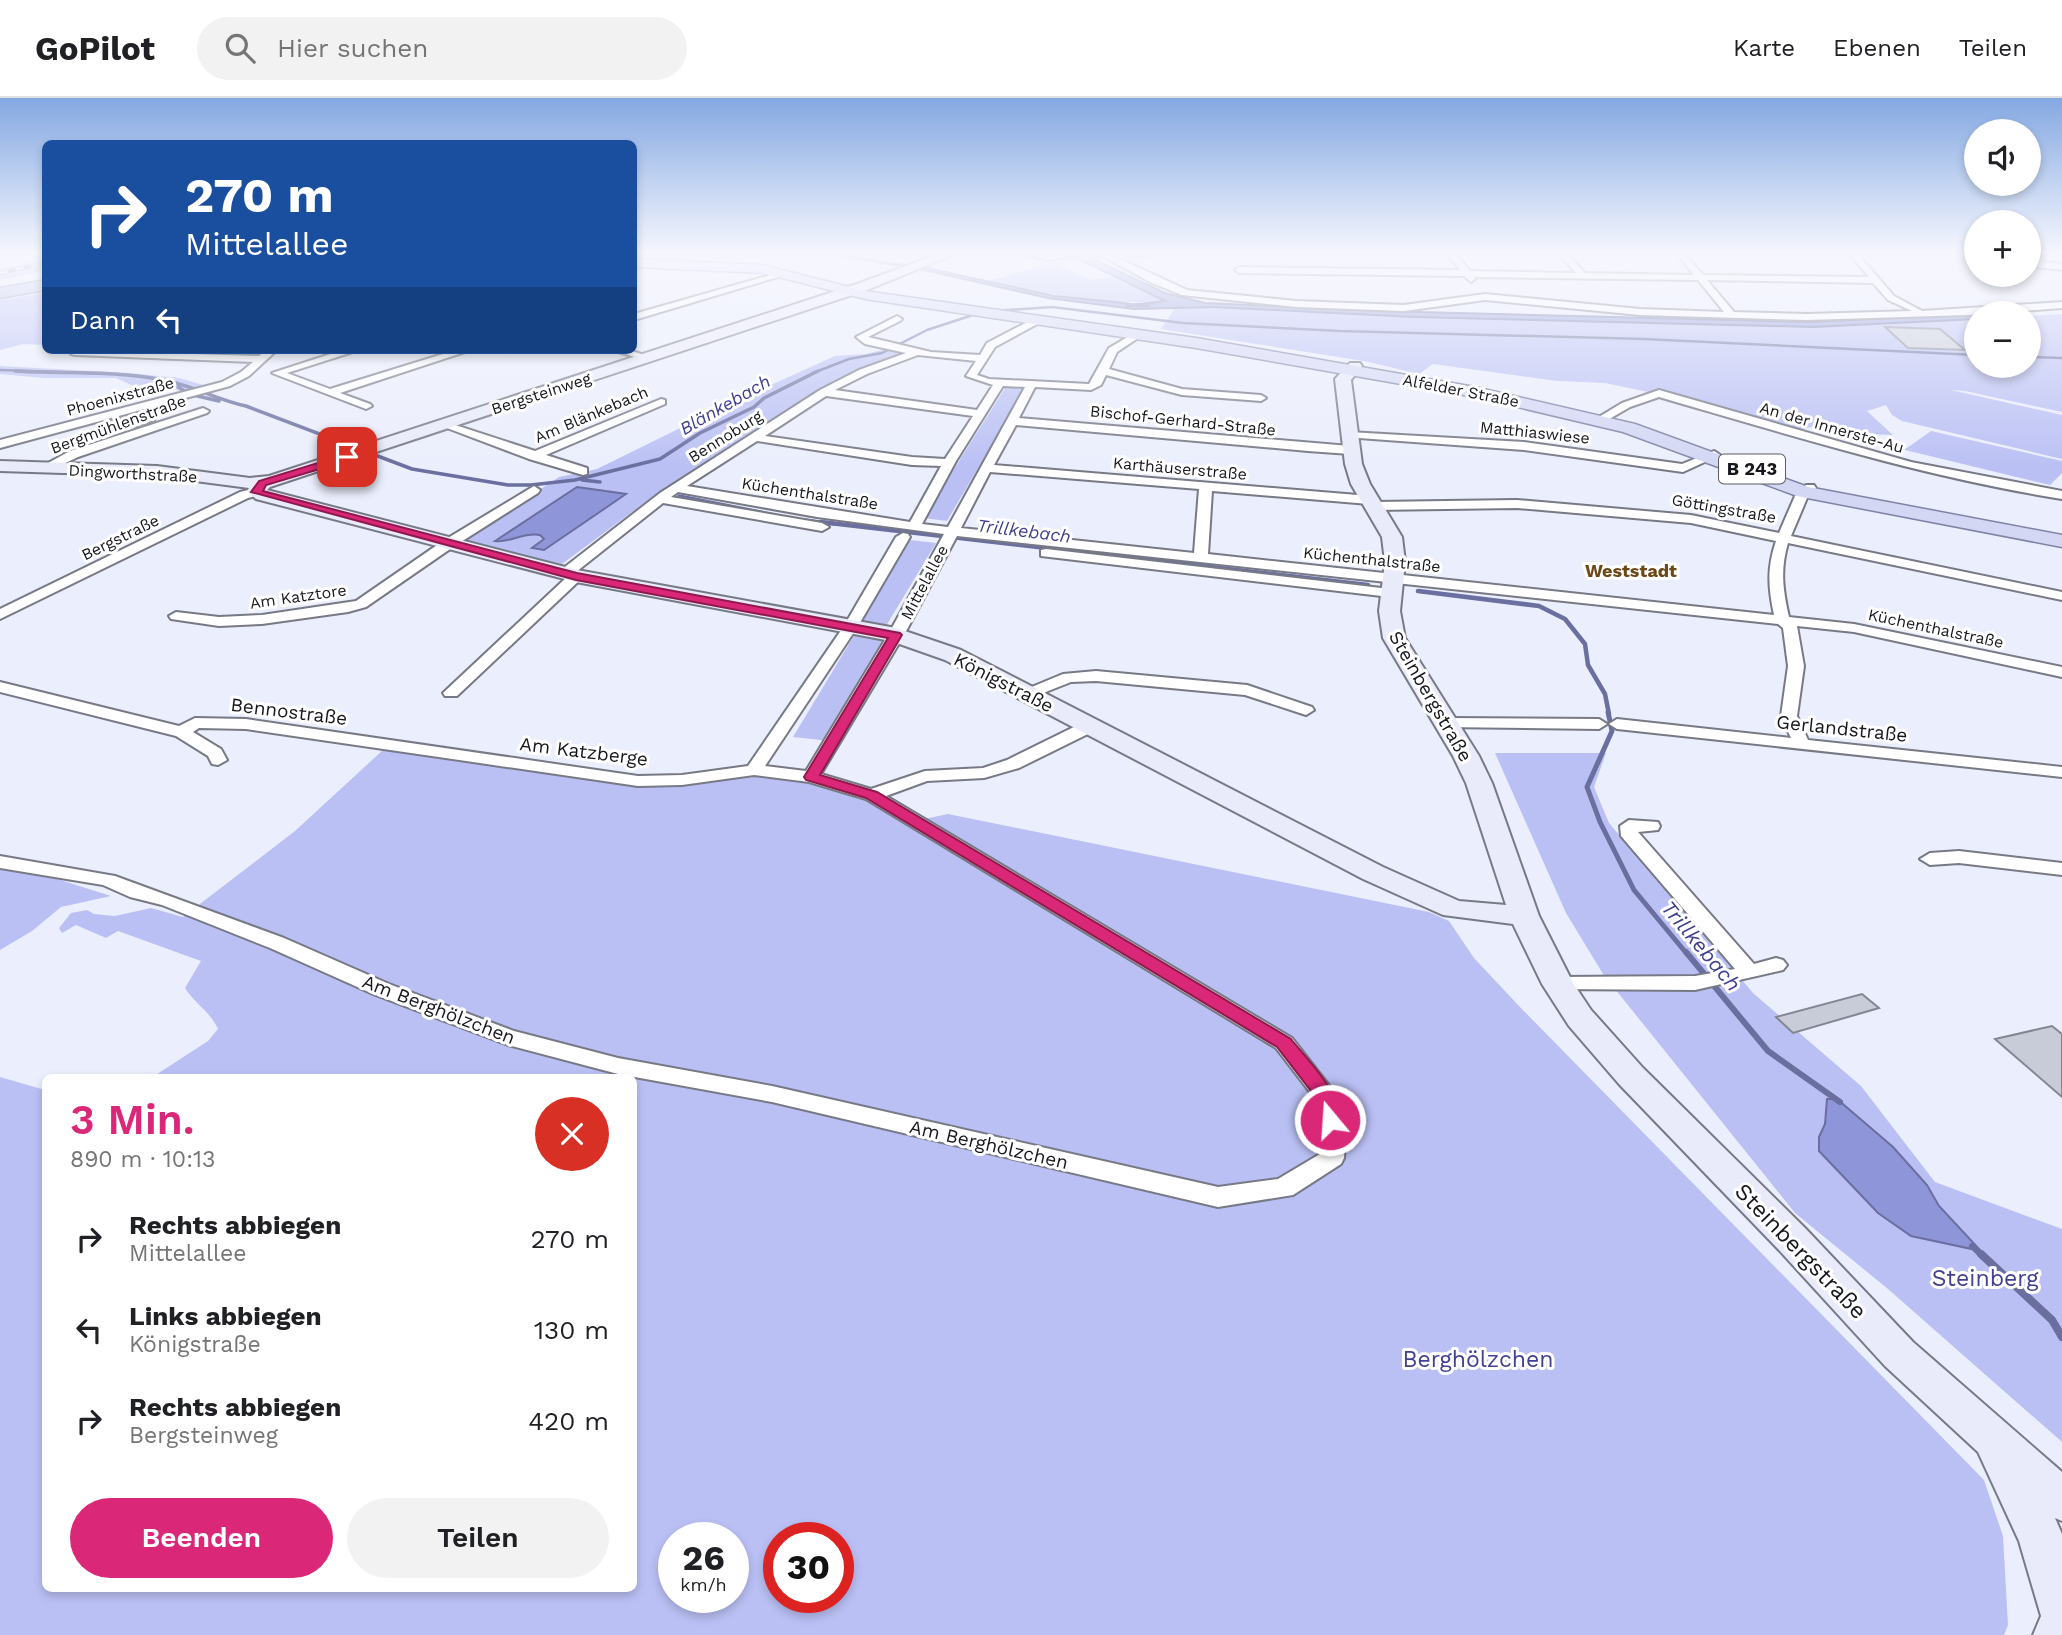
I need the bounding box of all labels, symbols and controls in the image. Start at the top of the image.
search box [197,17,687,80]
text: GoPilot [35,29,155,68]
icon: search [221,29,259,67]
text: Hier suchen [277,33,428,63]
text: Karte [1733,34,1795,62]
text: Ebenen [1833,34,1921,62]
text: Teilen [1959,34,2027,62]
map controls [1964,119,2041,378]
button: sound [1964,119,2041,196]
text: 270 m [185,166,334,224]
icon: right [70,168,161,259]
button: + [1964,210,2041,287]
text: Mittelallee [185,225,349,263]
icon: left [150,301,188,339]
button: − [1964,301,2041,378]
text: Dann [70,305,136,335]
street label: Bergsteinweg [489,368,594,419]
water label: Blänkebach [676,370,774,439]
street label: Alfelder Straße [1401,370,1521,411]
street label: Phoenixstraße [64,373,176,420]
street label: Am Blänkebach [532,382,651,447]
street label: Bergmühlenstraße [48,391,189,458]
street label: An der Innerste-Au [1758,398,1906,457]
street label: Bischof-Gerhard-Straße [1089,401,1277,440]
street label: Bennoburg [685,406,766,467]
street label: Matthiaswiese [1479,417,1591,448]
pin [317,427,377,487]
icon: arrive [328,438,366,476]
street label: Karthäuserstraße [1112,453,1248,484]
road number: B 243 [1719,454,1785,484]
street label: Dingworthstraße [68,461,198,486]
street label: Küchenthalstraße [740,473,880,514]
street label: Göttingstraße [1670,490,1778,527]
street label: Bergstraße [78,511,162,564]
water label: Trillkebach [976,514,1072,547]
street label: Mittelallee [897,542,952,623]
street label: Küchenthalstraße [1302,543,1442,576]
district label: Weststadt [1585,560,1677,581]
street label: Am Katztore [249,580,348,613]
street label: Küchenthalstraße [1866,605,2005,652]
street label: Steinbergstraße [1384,627,1477,766]
street label: Königstraße [950,647,1058,717]
street label: Bennostraße [229,693,349,730]
street label: Gerlandstraße [1775,710,1909,747]
street label: Am Katzberge [519,732,649,771]
water label: Trillkebach [1656,895,1746,996]
street label: Am Berghölzchen [359,970,519,1049]
position arrow [1293,1083,1367,1157]
text: 3 Min. [70,1095,195,1144]
button: close [535,1097,609,1171]
street label: Am Berghölzchen [907,1115,1070,1174]
text: 890 m · 10:13 [70,1146,215,1173]
street label: Steinbergstraße [1729,1178,1872,1325]
text: Rechts abbiegen [129,1210,341,1240]
icon: right [70,1220,108,1258]
text: 270 m [530,1224,609,1254]
text: Mittelallee [129,1240,247,1267]
park label: Steinberg [1932,1265,2039,1292]
text: Links abbiegen [129,1301,322,1331]
icon: left [70,1311,108,1349]
text: 130 m [534,1315,609,1345]
text: Königstraße [129,1331,261,1358]
park label: Berghölzchen [1402,1346,1554,1373]
text: Rechts abbiegen [129,1392,341,1422]
icon: right [70,1402,108,1440]
text: 420 m [528,1406,609,1436]
text: Bergsteinweg [129,1422,278,1449]
button: Beenden [70,1498,333,1578]
button: Teilen [347,1498,609,1578]
speed limit sign: 30 [763,1522,854,1613]
text: 26 [682,1537,725,1579]
text: km/h [680,1574,727,1595]

